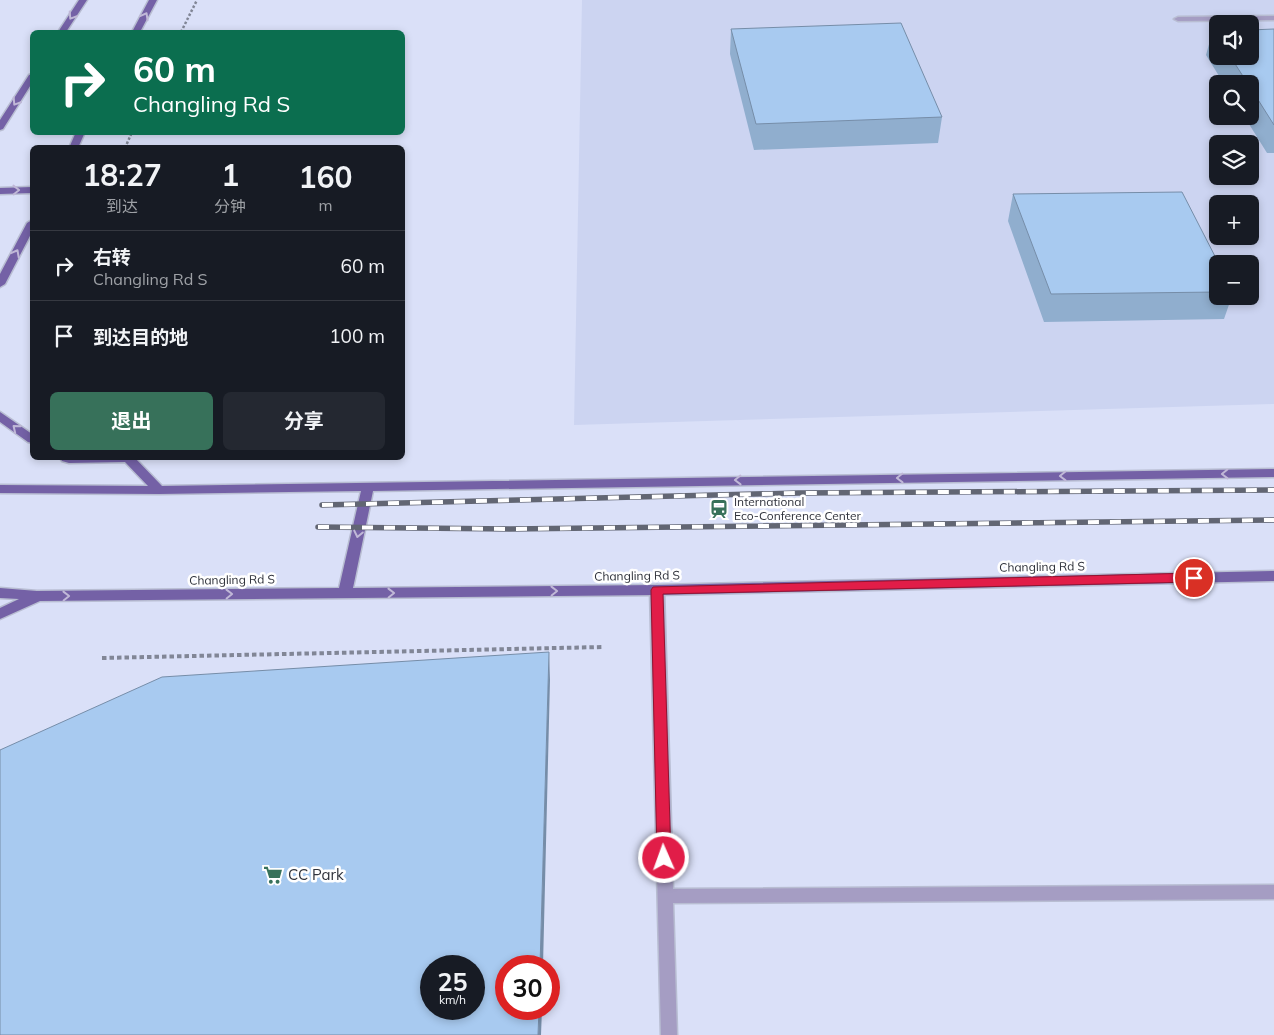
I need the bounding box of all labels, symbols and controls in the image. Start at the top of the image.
one-way arrow [69,11,78,20]
one-way arrow [138,13,148,22]
map controls [1209,15,1259,305]
button: sound [1209,15,1259,65]
text: 60 m [133,47,216,91]
icon: right [50,50,115,115]
button: search [1209,75,1259,125]
text: Changling Rd S [133,90,290,118]
one-way arrow [13,97,22,106]
button: layers [1209,135,1259,185]
text: 18:27 [82,156,162,194]
text: 1 [221,156,239,194]
text: 160 [299,158,353,196]
one-way arrow [13,185,21,196]
text: m [319,195,333,215]
button: + [1209,195,1259,245]
text: 到达 [106,196,138,216]
text: 分钟 [214,196,246,216]
text: 右转 [93,245,131,269]
one-way arrow [10,250,20,259]
icon: right [50,252,78,280]
text: 60 m [341,254,385,278]
button: − [1209,255,1259,305]
text: Changling Rd S [93,269,207,289]
icon: arrive [50,322,78,350]
text: 100 m [329,324,385,348]
text: 到达目的地 [93,325,188,349]
button: 退出 [50,392,213,450]
button: 分享 [223,392,385,450]
one-way arrow [13,426,22,434]
one-way arrow [1221,469,1229,479]
one-way arrow [1059,471,1066,481]
one-way arrow [896,473,904,483]
one-way arrow [734,475,742,485]
place label: International Eco-Conference Center [734,494,861,523]
station icon: International Eco-Conference Center [708,498,730,520]
one-way arrow [353,529,364,538]
pin [1173,557,1215,599]
street label: Changling Rd S [999,558,1085,575]
icon: arrive [1180,564,1208,592]
street label: Changling Rd S [594,567,680,584]
street label: Changling Rd S [189,571,275,588]
one-way arrow [550,586,558,596]
one-way arrow [388,588,395,598]
one-way arrow [225,589,233,599]
one-way arrow [62,591,70,601]
position arrow [637,831,689,883]
supermarket icon: CC Park [262,864,284,886]
place label: CC Park [288,865,344,884]
speed limit sign: 30 [495,955,560,1020]
text: 25 [437,966,468,997]
text: km/h [439,992,466,1007]

